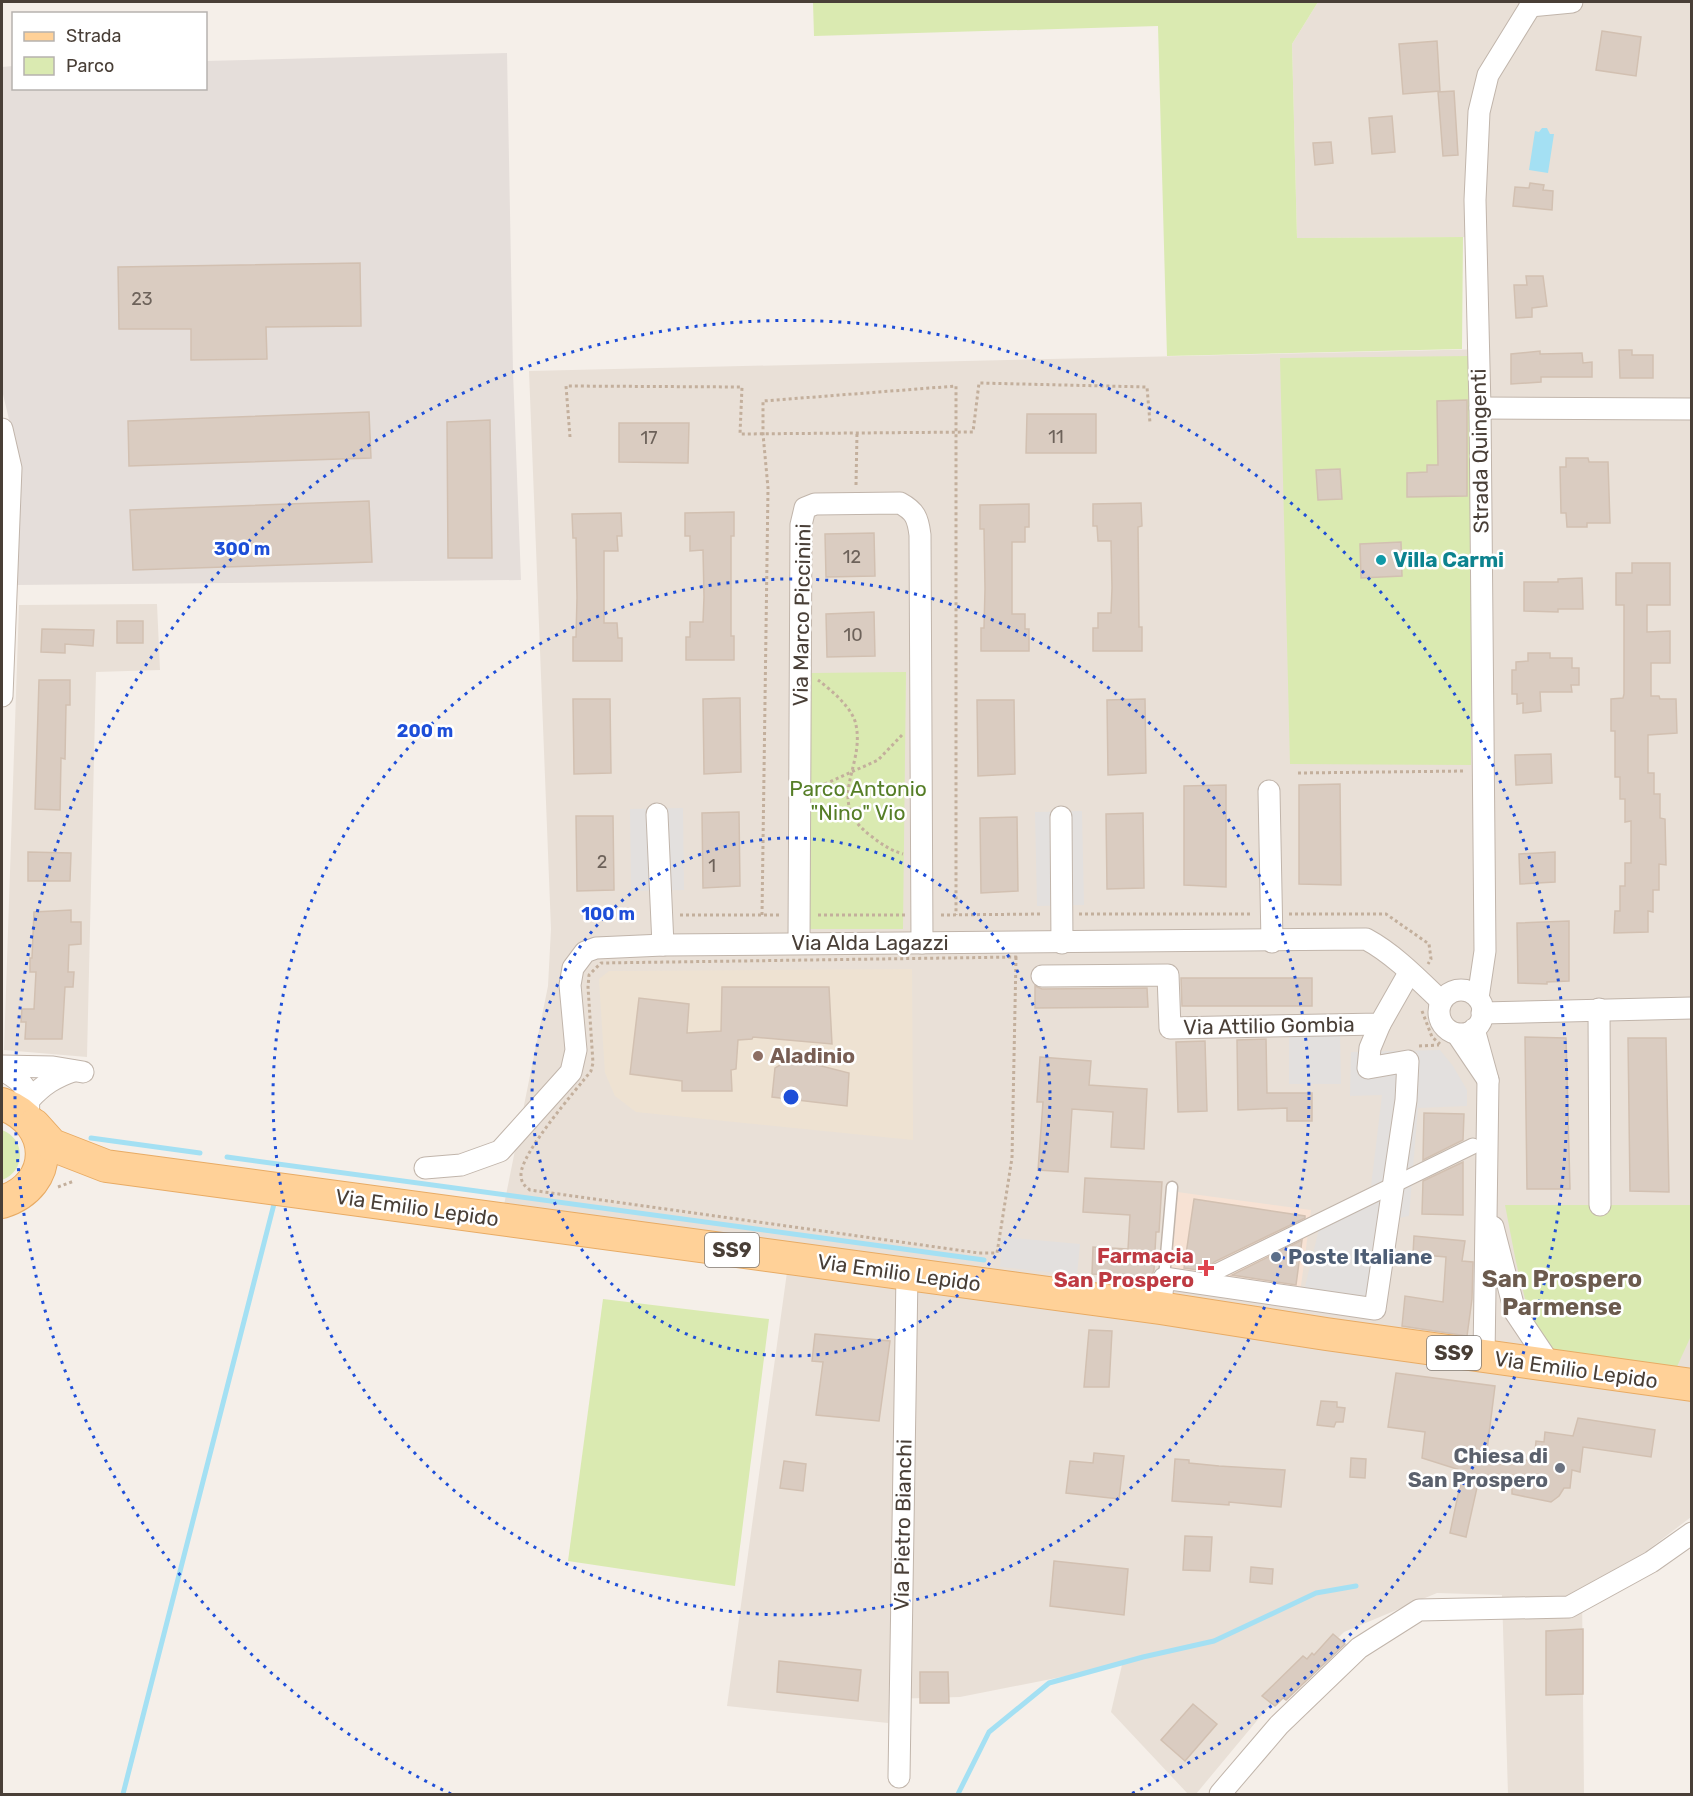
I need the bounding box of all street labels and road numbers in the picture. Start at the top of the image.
street label: Strada Quingenti [1466,368,1493,534]
street label: Via Marco Piccinini [787,523,816,707]
street label: Via Alda Lagazzi [791,930,949,955]
street label: Via Attilio Gombia [1183,1012,1355,1039]
street label: Via Emilio Lepido [334,1184,500,1231]
road number: SS9 [705,1233,759,1267]
street label: Via Emilio Lepido [816,1249,982,1296]
road number: SS9 [1427,1336,1481,1370]
street label: Via Emilio Lepido [1493,1346,1659,1393]
street label: Via Pietro Bianchi [889,1439,916,1611]

